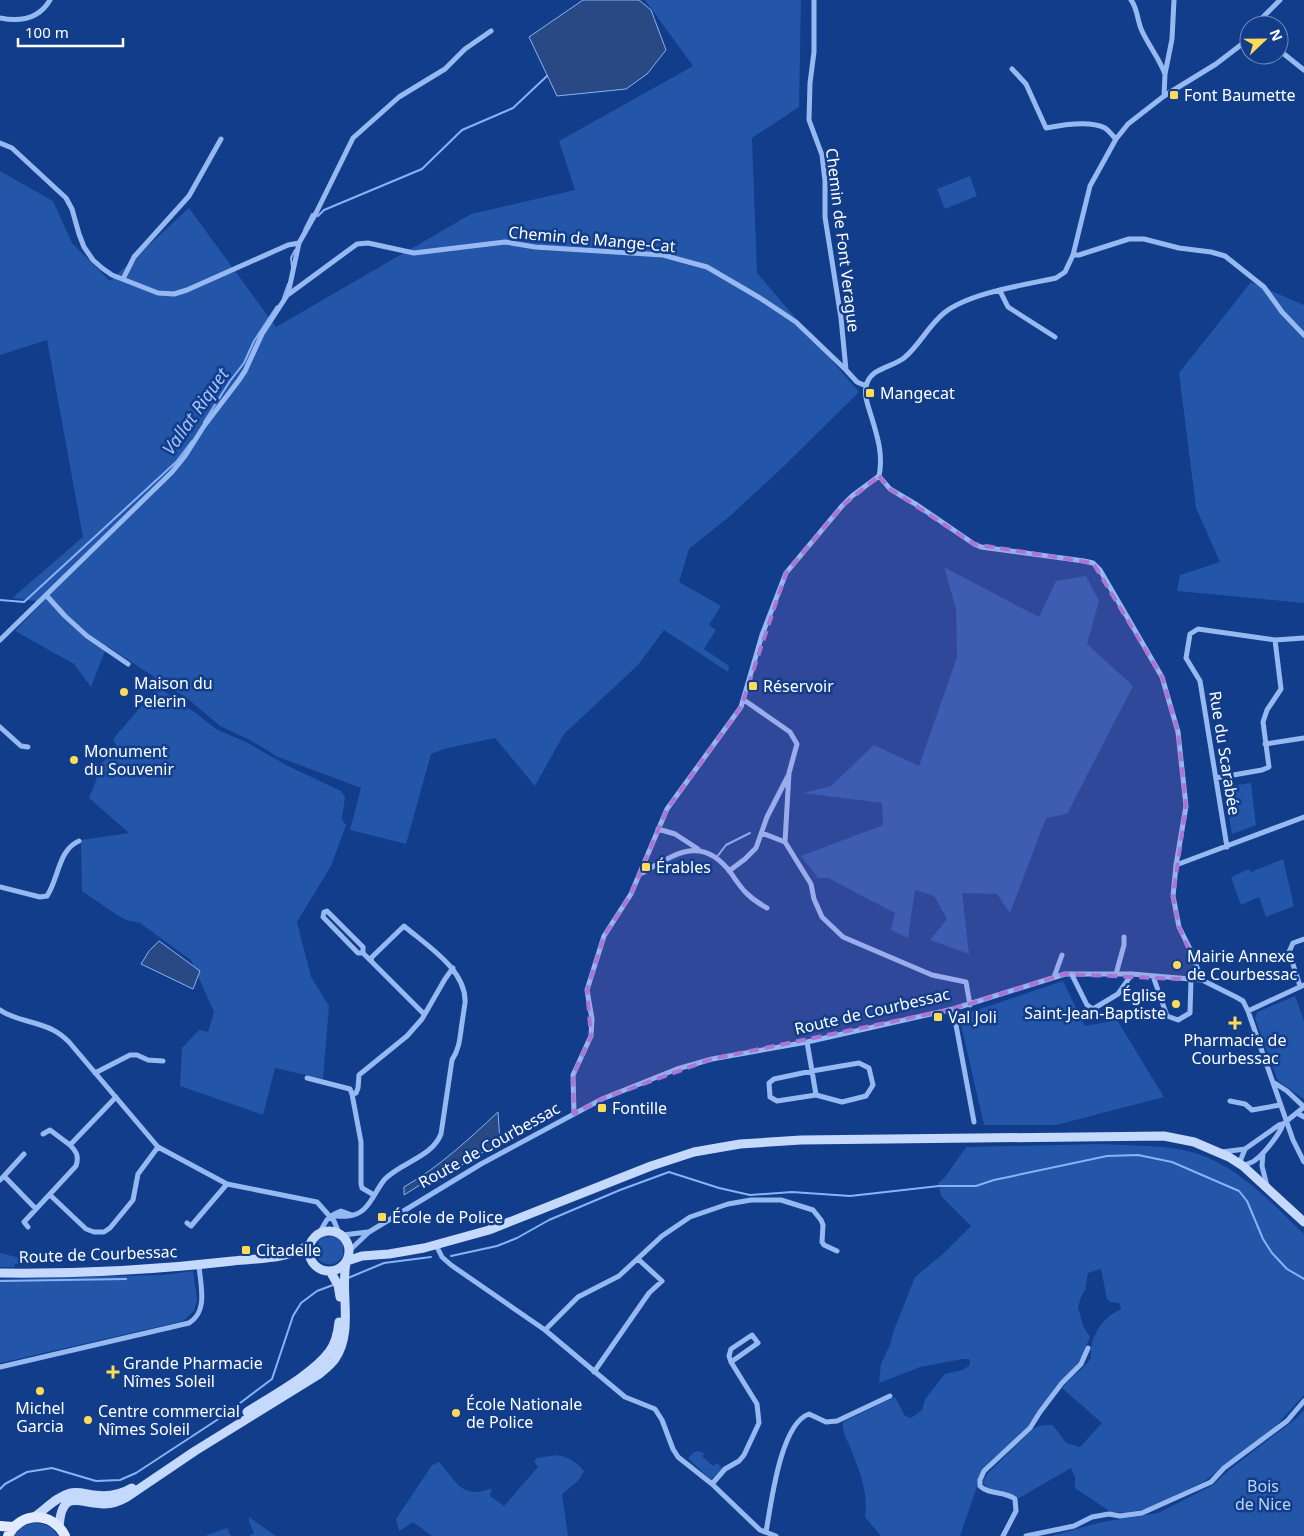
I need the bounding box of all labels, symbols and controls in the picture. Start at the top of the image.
scale bar [18,15,122,47]
north arrow [1239,15,1289,65]
text: 100 m [25,22,69,42]
text: N [1266,26,1287,44]
place label: Font Baumette [1184,84,1296,106]
marker: Font Baumette [1168,89,1180,101]
street label: Chemin de Font Verague [821,147,865,333]
street label: Chemin de Mange-Cat [508,221,677,257]
water label: Vallat Riquet [156,362,234,459]
place label: Mangecat [880,382,955,404]
marker: Mangecat [864,387,876,399]
place label: Maison du Pelerin [134,672,213,712]
place label: Réservoir [763,675,834,697]
marker: Réservoir [747,680,759,692]
marker: Maison du Pelerin [118,686,130,698]
street label: Rue du Scarabée [1204,689,1246,817]
place label: Monument du Souvenir [84,740,174,780]
marker: Monument du Souvenir [68,754,80,766]
place label: Érables [656,856,711,878]
marker: Érables [640,861,652,873]
place label: Mairie Annexe de Courbessac [1187,945,1297,985]
marker: Mairie Annexe de Courbessac [1171,959,1183,971]
street label: Route de Courbessac [792,982,952,1040]
place label: Église Saint-Jean-Baptiste [1024,984,1166,1024]
marker: Église Saint-Jean-Baptiste [1170,998,1182,1010]
place label: Val Joli [948,1006,997,1028]
marker: Val Joli [932,1011,944,1023]
marker: Pharmacie de Courbessac [1229,1017,1241,1029]
place label: Pharmacie de Courbessac [1184,1029,1286,1069]
street label: Route de Courbessac [414,1097,564,1193]
place label: Fontille [612,1097,667,1119]
marker: Fontille [596,1102,608,1114]
place label: École de Police [392,1206,503,1228]
marker: École de Police [376,1211,388,1223]
place label: Citadelle [256,1239,321,1261]
street label: Route de Courbessac [18,1240,178,1268]
marker: Citadelle [240,1244,252,1256]
place label: Grande Pharmacie Nîmes Soleil [123,1352,263,1392]
marker: Grande Pharmacie Nîmes Soleil [107,1366,119,1378]
marker: Michel Garcia [34,1385,46,1397]
place label: École Nationale de Police [466,1393,582,1433]
place label: Michel Garcia [15,1397,65,1437]
place label: Centre commercial Nîmes Soleil [98,1400,240,1440]
marker: École Nationale de Police [450,1407,462,1419]
marker: Centre commercial Nîmes Soleil [82,1414,94,1426]
park label: Bois de Nice [1235,1475,1291,1515]

